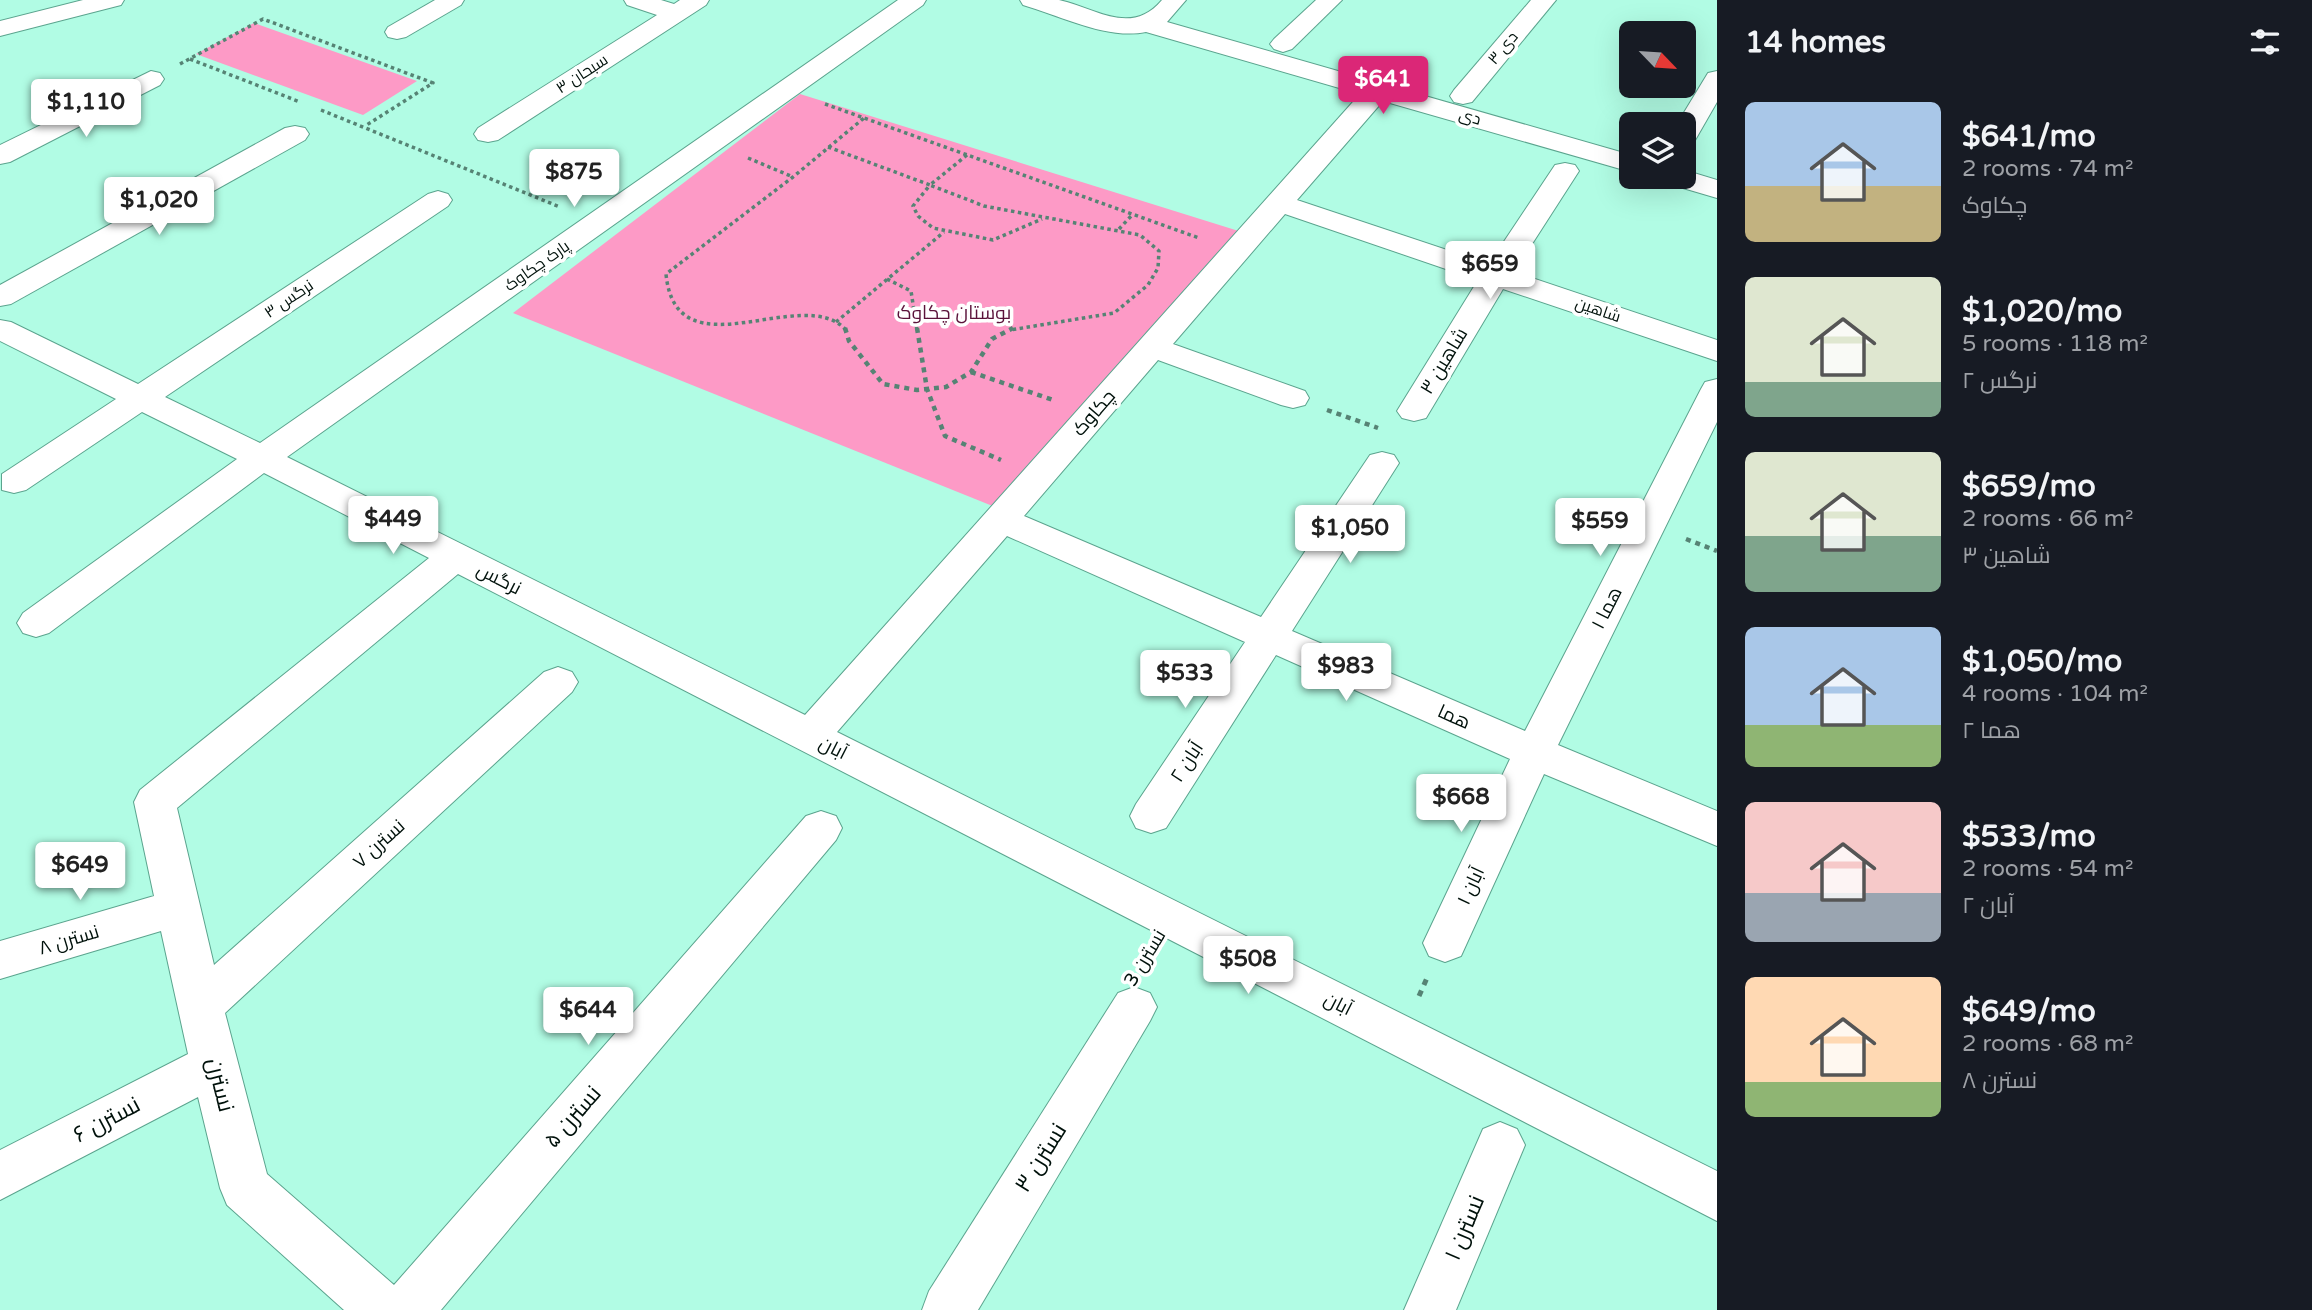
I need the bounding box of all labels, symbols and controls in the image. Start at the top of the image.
north arrow [1619,21,1696,98]
map controls [1619,21,1696,189]
icon: filters [2246,23,2284,61]
text: 14 homes [1745,24,1886,61]
street label: دی ۳ [1483,27,1523,69]
street label: سبحان ۳ [552,50,612,98]
pin: $641 [1342,57,1424,116]
text: $641 [1354,65,1412,93]
pin: $1,110 [29,80,143,139]
text: $1,110 [47,88,125,116]
street label: دی [1457,104,1483,130]
button: layers [1619,112,1696,189]
text: $641/mo [1962,118,2096,155]
icon: home [1801,130,1885,214]
pin: $875 [533,150,615,209]
text: 2 rooms · 74 m² [1962,155,2133,183]
text: $875 [545,158,603,186]
pin: $1,020 [102,177,216,237]
text: $1,020 [120,186,198,214]
text: چکاوک [1962,192,2027,220]
street label: پارک چکاوک [500,236,575,297]
pin: $659 [1449,242,1531,301]
text: $659 [1461,250,1519,278]
street label: نرگس ۳ [261,275,317,323]
street label: شاهین [1573,293,1623,327]
text: $1,020/mo [1962,293,2122,330]
park label: بوستان چکاوک [897,302,1011,325]
icon: home [1801,305,1885,389]
street label: شاهین ۳ [1416,324,1472,398]
text: 5 rooms · 118 m² [1962,330,2148,358]
text: نرگس ۲ [1962,367,2037,395]
street label: چکاوک [1068,385,1121,441]
text: $659/mo [1962,468,2096,505]
icon: home [1801,480,1885,564]
pin: $449 [352,496,434,556]
pin: $559 [1559,498,1641,558]
text: $449 [364,505,422,533]
pin: $1,050 [1293,505,1407,565]
text: 2 rooms · 66 m² [1962,505,2133,533]
text: $559 [1571,507,1629,535]
text: $1,050 [1311,514,1389,542]
text: شاهین ۳ [1962,542,2051,570]
street label: نرگس [473,558,525,600]
street label: هما ۱ [1587,583,1627,633]
text: $1,050/mo [1962,643,2122,680]
pin: $983 [1305,644,1387,703]
pin: $533 [1144,650,1226,710]
text: $983 [1317,652,1375,680]
icon: home [1801,655,1885,739]
text: $533 [1156,659,1214,687]
text: 4 rooms · 104 m² [1962,680,2148,708]
street label: هما [1434,700,1474,734]
text: هما ۲ [1962,717,2021,745]
street label: آبان [815,732,851,764]
street label: آبان ۲ [1166,738,1208,786]
pin: $668 [1420,774,1502,834]
text: $668 [1432,783,1490,811]
street label: نسترن ۷ [349,815,409,873]
text: $533/mo [1962,818,2096,855]
icon: home [1801,830,1885,914]
pin: $649 [39,842,121,902]
text: $649 [51,851,109,879]
text: 2 rooms · 54 m² [1962,855,2133,883]
street label: آبان ۱ [1453,864,1489,908]
text: آبان ۲ [1962,892,2015,920]
street label: نسترن ۸ [36,920,102,960]
street label: نسترن 3 [1120,926,1170,990]
pin: $508 [1207,936,1289,996]
text: $508 [1219,945,1277,973]
pin: $644 [547,988,629,1047]
street label: آبان [1320,988,1356,1020]
text: $649/mo [1962,993,2096,1030]
text: $644 [559,996,617,1024]
icon: home [1801,1005,1885,1089]
text: 2 rooms · 68 m² [1962,1030,2133,1058]
street label: نسترن [200,1055,240,1115]
text: نسترن ۸ [1962,1067,2037,1095]
street label: نسترن ۵ [538,1080,608,1154]
street label: نسترن ۶ [69,1091,145,1149]
street label: نسترن ۳ [1009,1118,1073,1198]
street label: نسترن ۱ [1439,1191,1491,1265]

